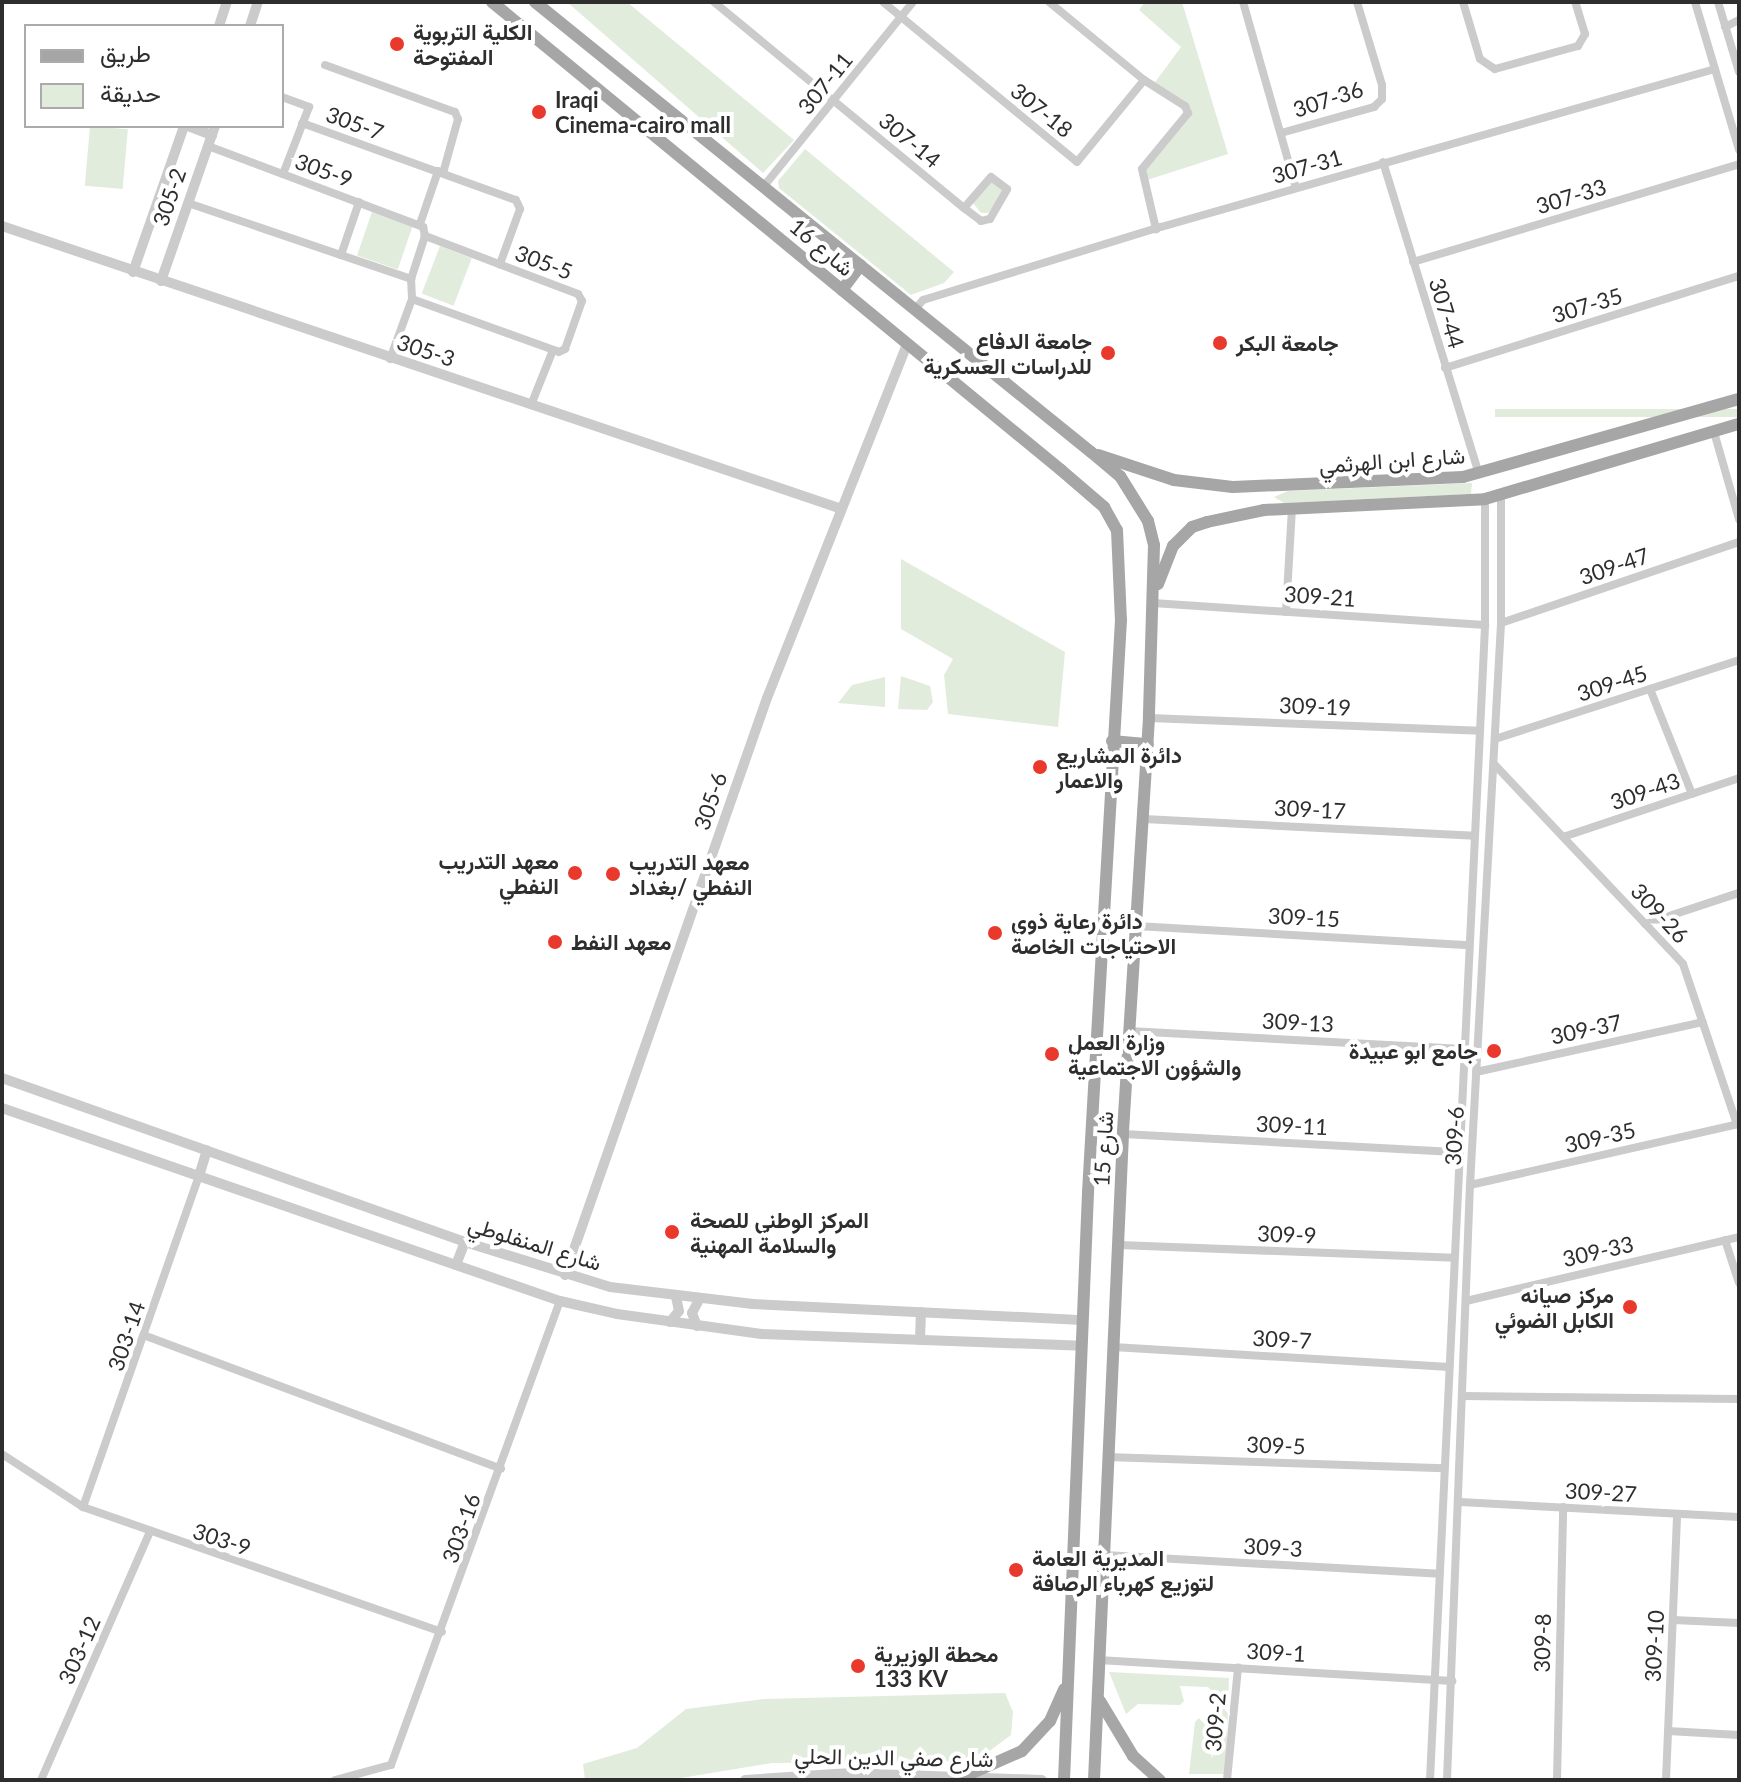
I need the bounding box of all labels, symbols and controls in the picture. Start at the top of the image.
place label: الكلية التربوية المفتوحة [413,18,532,70]
legend [24,24,284,128]
marker: الكلية التربوية المفتوحة [388,35,406,53]
text: طريق [100,38,151,67]
street label: 307-11 [792,47,858,119]
street label: 307-36 [1290,75,1366,123]
street label: 307-18 [1006,77,1078,143]
text: حديقة [100,78,161,107]
place label: Iraqi Cinema-cairo mall [555,86,731,138]
street label: 305-7 [323,100,387,146]
marker: Iraqi Cinema-cairo mall [530,103,548,121]
street label: 307-14 [874,107,946,173]
street label: 307-31 [1269,143,1345,189]
street label: 305-9 [292,147,356,193]
street label: 305-2 [147,165,191,229]
street label: 307-33 [1533,173,1609,219]
street label: شارع 16 [785,213,859,281]
street label: 305-5 [512,239,576,285]
street label: 307-44 [1424,275,1470,351]
street label: 307-35 [1549,282,1625,328]
place label: جامعة الدفاع للدراسات العسكرية [923,327,1092,378]
street label: 305-3 [394,328,458,372]
place label: جامعة البكر [1236,330,1338,356]
marker: جامعة البكر [1211,334,1229,352]
marker: جامعة الدفاع للدراسات العسكرية [1099,344,1117,362]
street label: شارع ابن الهرثمي [1318,442,1466,478]
street label: 309-47 [1576,542,1652,590]
street label: 309-21 [1283,580,1357,612]
street label: 309-45 [1574,659,1650,707]
street label: 309-19 [1279,692,1351,720]
place label: دائرة المشاريع والاعمار [1056,741,1182,792]
marker: دائرة المشاريع والاعمار [1031,758,1049,776]
street label: 309-43 [1607,767,1683,815]
street label: 305-6 [688,769,732,833]
street label: 309-17 [1273,794,1347,824]
place label: معهد التدريب النفطي [438,847,559,898]
place label: معهد التدريب النفطي /بغداد [629,848,752,900]
marker: معهد التدريب النفطي [566,864,584,882]
marker: معهد التدريب النفطي /بغداد [604,865,622,883]
street label: 309-26 [1626,878,1694,948]
street label: 309-15 [1267,902,1341,932]
place label: دائرة رعاية ذوي الاحتياجات الخاصة [1011,907,1176,958]
marker: دائرة رعاية ذوي الاحتياجات الخاصة [986,924,1004,942]
place label: معهد النفط [571,929,671,955]
marker: معهد النفط [546,933,564,951]
street label: 309-13 [1261,1007,1335,1037]
street label: 309-37 [1548,1009,1624,1049]
place label: وزارة العمل والشؤون الاجتماعية [1068,1028,1241,1080]
place label: جامع ابو عبيدة [1349,1038,1478,1064]
marker: جامع ابو عبيدة [1485,1042,1503,1060]
marker: وزارة العمل والشؤون الاجتماعية [1043,1045,1061,1063]
street label: 309-6 [1439,1106,1469,1166]
street label: 309-11 [1255,1110,1329,1140]
street label: شارع 15 [1088,1111,1118,1187]
street label: 309-35 [1562,1116,1638,1158]
place label: المركز الوطني للصحة والسلامة المهنية [690,1206,869,1258]
street label: شارع المنفلوطي [465,1210,605,1276]
street label: 309-9 [1257,1220,1317,1248]
marker: المركز الوطني للصحة والسلامة المهنية [661,1221,683,1243]
street label: 309-33 [1560,1230,1636,1272]
place label: مركز صيانه الكابل الضوئي [1495,1281,1614,1332]
street label: 303-14 [102,1298,150,1374]
marker: مركز صيانه الكابل الضوئي [1621,1298,1639,1316]
street label: 309-7 [1252,1324,1312,1354]
street label: 309-5 [1246,1431,1306,1459]
street label: 309-27 [1564,1477,1638,1507]
street label: 303-16 [436,1490,486,1566]
street label: 303-9 [190,1517,254,1561]
street label: 309-3 [1243,1532,1303,1562]
place label: المديرية العامة لتوزيع كهرباء الرصافة [1032,1544,1214,1596]
marker: المديرية العامة لتوزيع كهرباء الرصافة [1007,1561,1025,1579]
street label: 309-10 [1639,1609,1669,1683]
street label: 303-12 [52,1612,106,1688]
street label: 309-8 [1528,1613,1556,1673]
street label: 309-1 [1246,1637,1306,1667]
place label: محطة الوزيرية 133 KV [874,1640,998,1692]
marker: محطة الوزيرية 133 KV [849,1657,867,1675]
street label: 309-2 [1199,1691,1231,1753]
street label: شارع صفي الدين الحلي [794,1742,994,1772]

